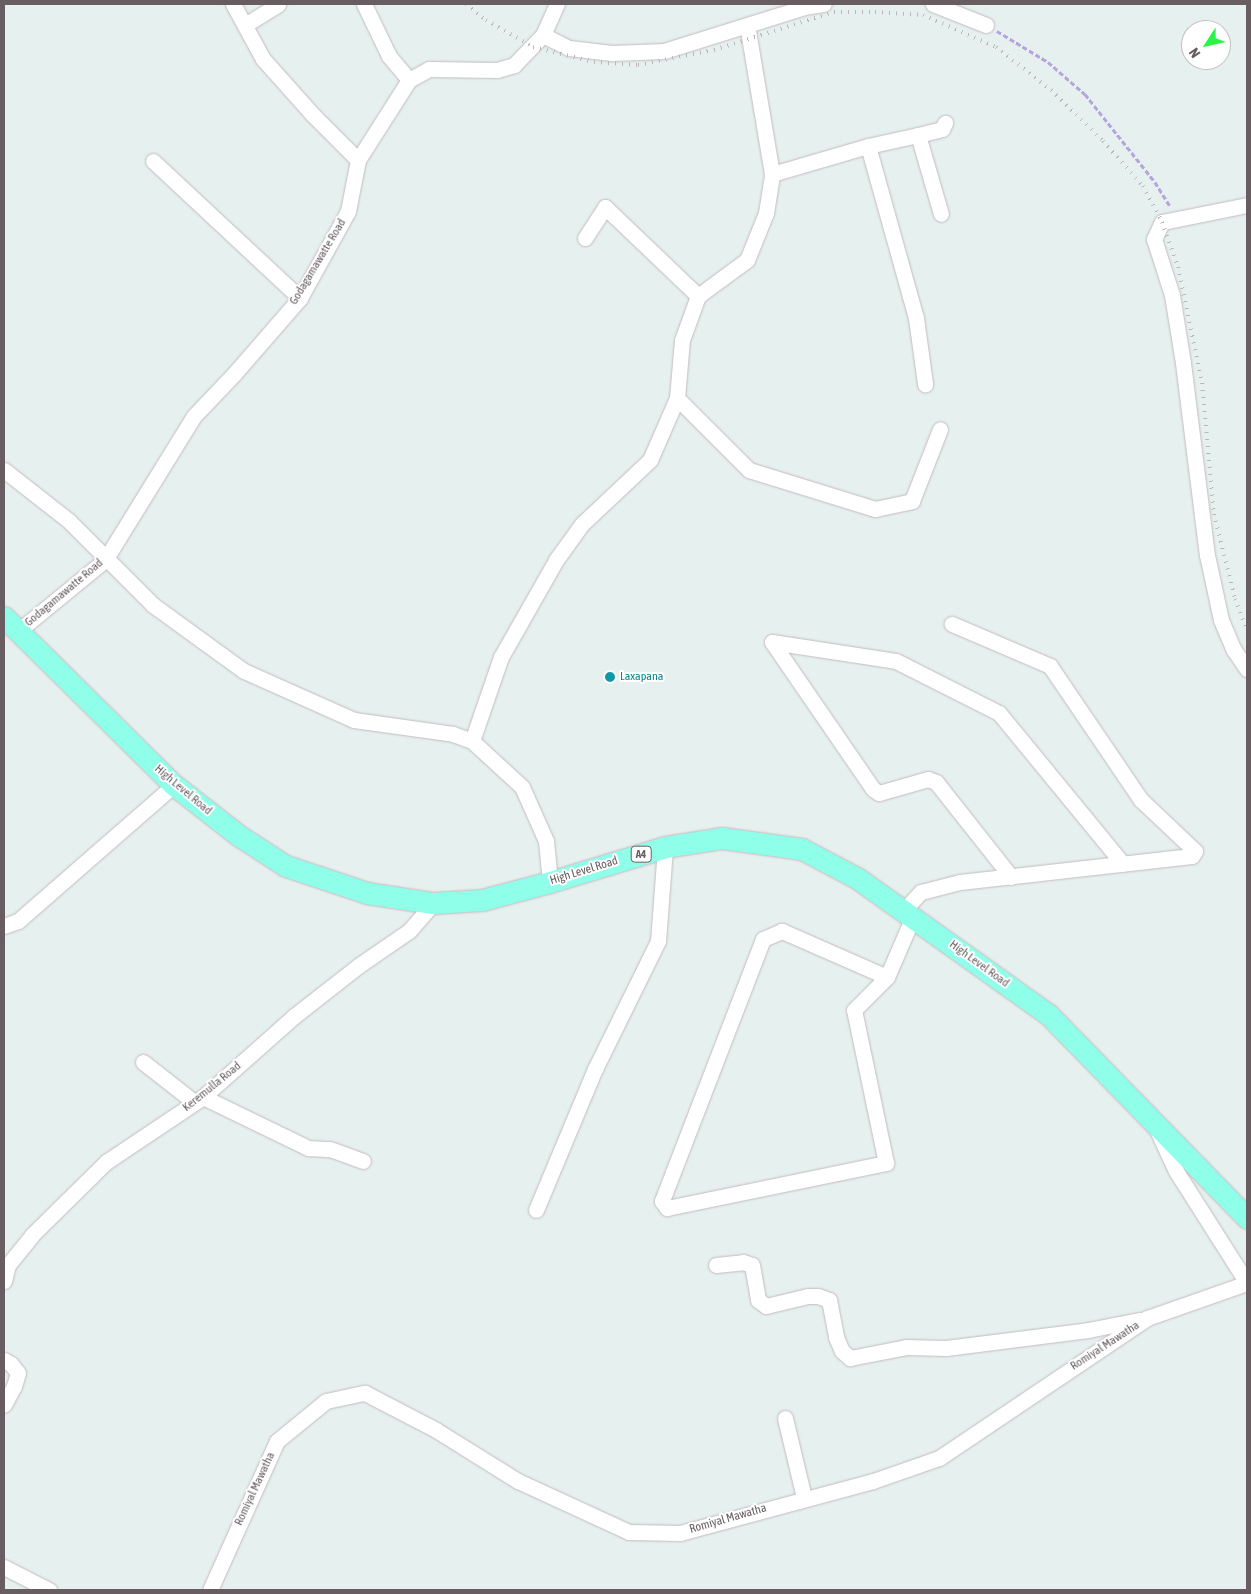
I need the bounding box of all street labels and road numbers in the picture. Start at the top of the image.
street label: Godagamawatte Road [287,217,349,307]
street label: Godagamawatte Road [22,556,106,630]
street label: High Level Road [151,762,215,818]
road number: A4 [630,846,652,862]
street label: High Level Road [548,854,620,888]
street label: High Level Road [946,938,1012,990]
street label: Keremulla Road [180,1059,244,1115]
street label: Romiyal Mawatha [1068,1318,1142,1374]
street label: Romiyal Mawatha [232,1450,278,1528]
street label: Romiyal Mawatha [688,1501,768,1537]

